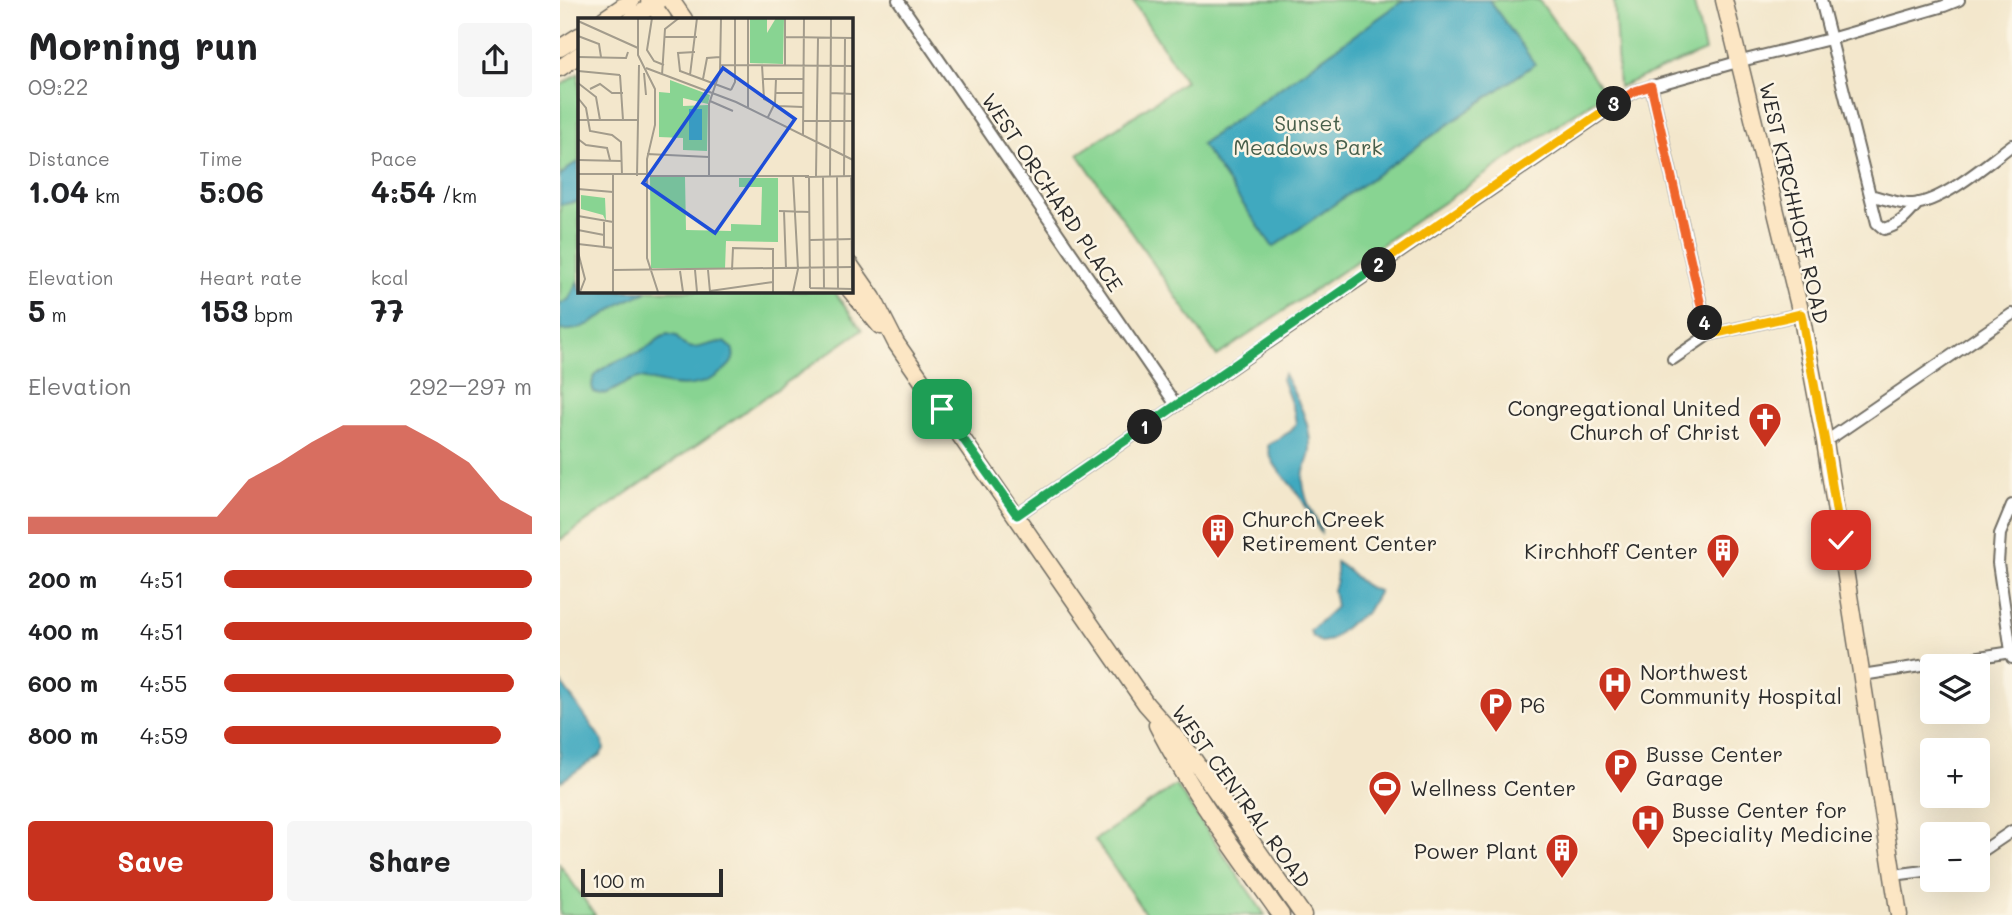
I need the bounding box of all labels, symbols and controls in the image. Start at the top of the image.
inset map [578,18,852,292]
text: Morning run [28,20,258,70]
button: share [458,23,532,97]
text: 09:22 [28,71,89,101]
street label: WEST KIRCHHOFF ROAD [1754,80,1836,326]
pin: 3 [1596,86,1632,122]
street label: WEST ORCHARD PLACE [976,87,1130,297]
text: 3 [1608,91,1619,116]
park label: Sunset Meadows Park [1233,109,1383,160]
text: Distance [28,146,110,171]
text: Time [199,146,243,171]
text: Pace [371,146,417,171]
text: 1.04 [28,171,89,211]
text: 5:06 [199,171,264,211]
text: 4:54 [371,171,436,211]
text: km [89,183,120,208]
text: /km [436,183,477,208]
pin: 2 [1362,247,1396,282]
text: 2 [1373,252,1384,277]
text: Elevation [28,265,113,290]
text: Heart rate [199,265,302,290]
text: kcal [371,265,409,290]
text: 5 [28,290,46,330]
text: 153 [199,290,248,330]
text: 77 [371,290,404,330]
text: m [46,302,67,327]
text: bpm [248,302,293,327]
pin: 4 [1688,306,1722,340]
text: 4 [1698,310,1711,335]
text: Elevation [28,371,131,401]
text: 292–297 m [409,371,532,401]
pin [912,379,972,439]
icon: arrive [923,390,961,428]
place label: Congregational United Church of Christ [1507,394,1740,445]
church icon: Congregational United Church of Christ [1746,400,1784,449]
pin: 1 [1128,410,1162,444]
text: 1 [1140,414,1149,439]
place label: Church Creek Retirement Center [1242,505,1437,556]
pin [1811,510,1871,570]
building icon: Church Creek Retirement Center [1199,511,1237,560]
icon: check [1822,521,1860,559]
building icon: Kirchhoff Center [1704,531,1742,580]
place label: Kirchhoff Center [1524,537,1698,564]
text: 200 m [28,564,97,594]
text: 4:51 [140,564,184,594]
text: 400 m [28,616,99,646]
text: 4:51 [140,616,184,646]
map controls [1920,654,1990,892]
button: layers [1920,654,1990,724]
place label: Northwest Community Hospital [1640,658,1842,709]
hospital icon: Northwest Community Hospital [1596,664,1634,713]
text: 600 m [28,668,98,698]
text: 4:55 [140,668,187,698]
parking icon: P6 [1477,685,1515,734]
place label: P6 [1520,691,1546,718]
street label: WEST CENTRAL ROAD [1166,699,1318,893]
text: 800 m [28,720,98,750]
text: 4:59 [140,720,188,750]
button: + [1920,738,1990,808]
place label: Busse Center Garage [1646,740,1783,791]
parking icon: Busse Center Garage [1602,746,1640,795]
sports icon: Wellness Center [1366,768,1404,817]
place label: Wellness Center [1410,774,1576,801]
place label: Busse Center for Speciality Medicine [1672,796,1873,847]
hospital icon: Busse Center for Speciality Medicine [1629,802,1667,851]
button: Save [28,821,273,901]
button: Share [287,821,532,901]
button: − [1920,822,1990,892]
building icon: Power Plant [1543,831,1581,880]
place label: Power Plant [1414,837,1538,864]
scale bar [581,866,723,898]
text: 100 m [592,868,645,893]

